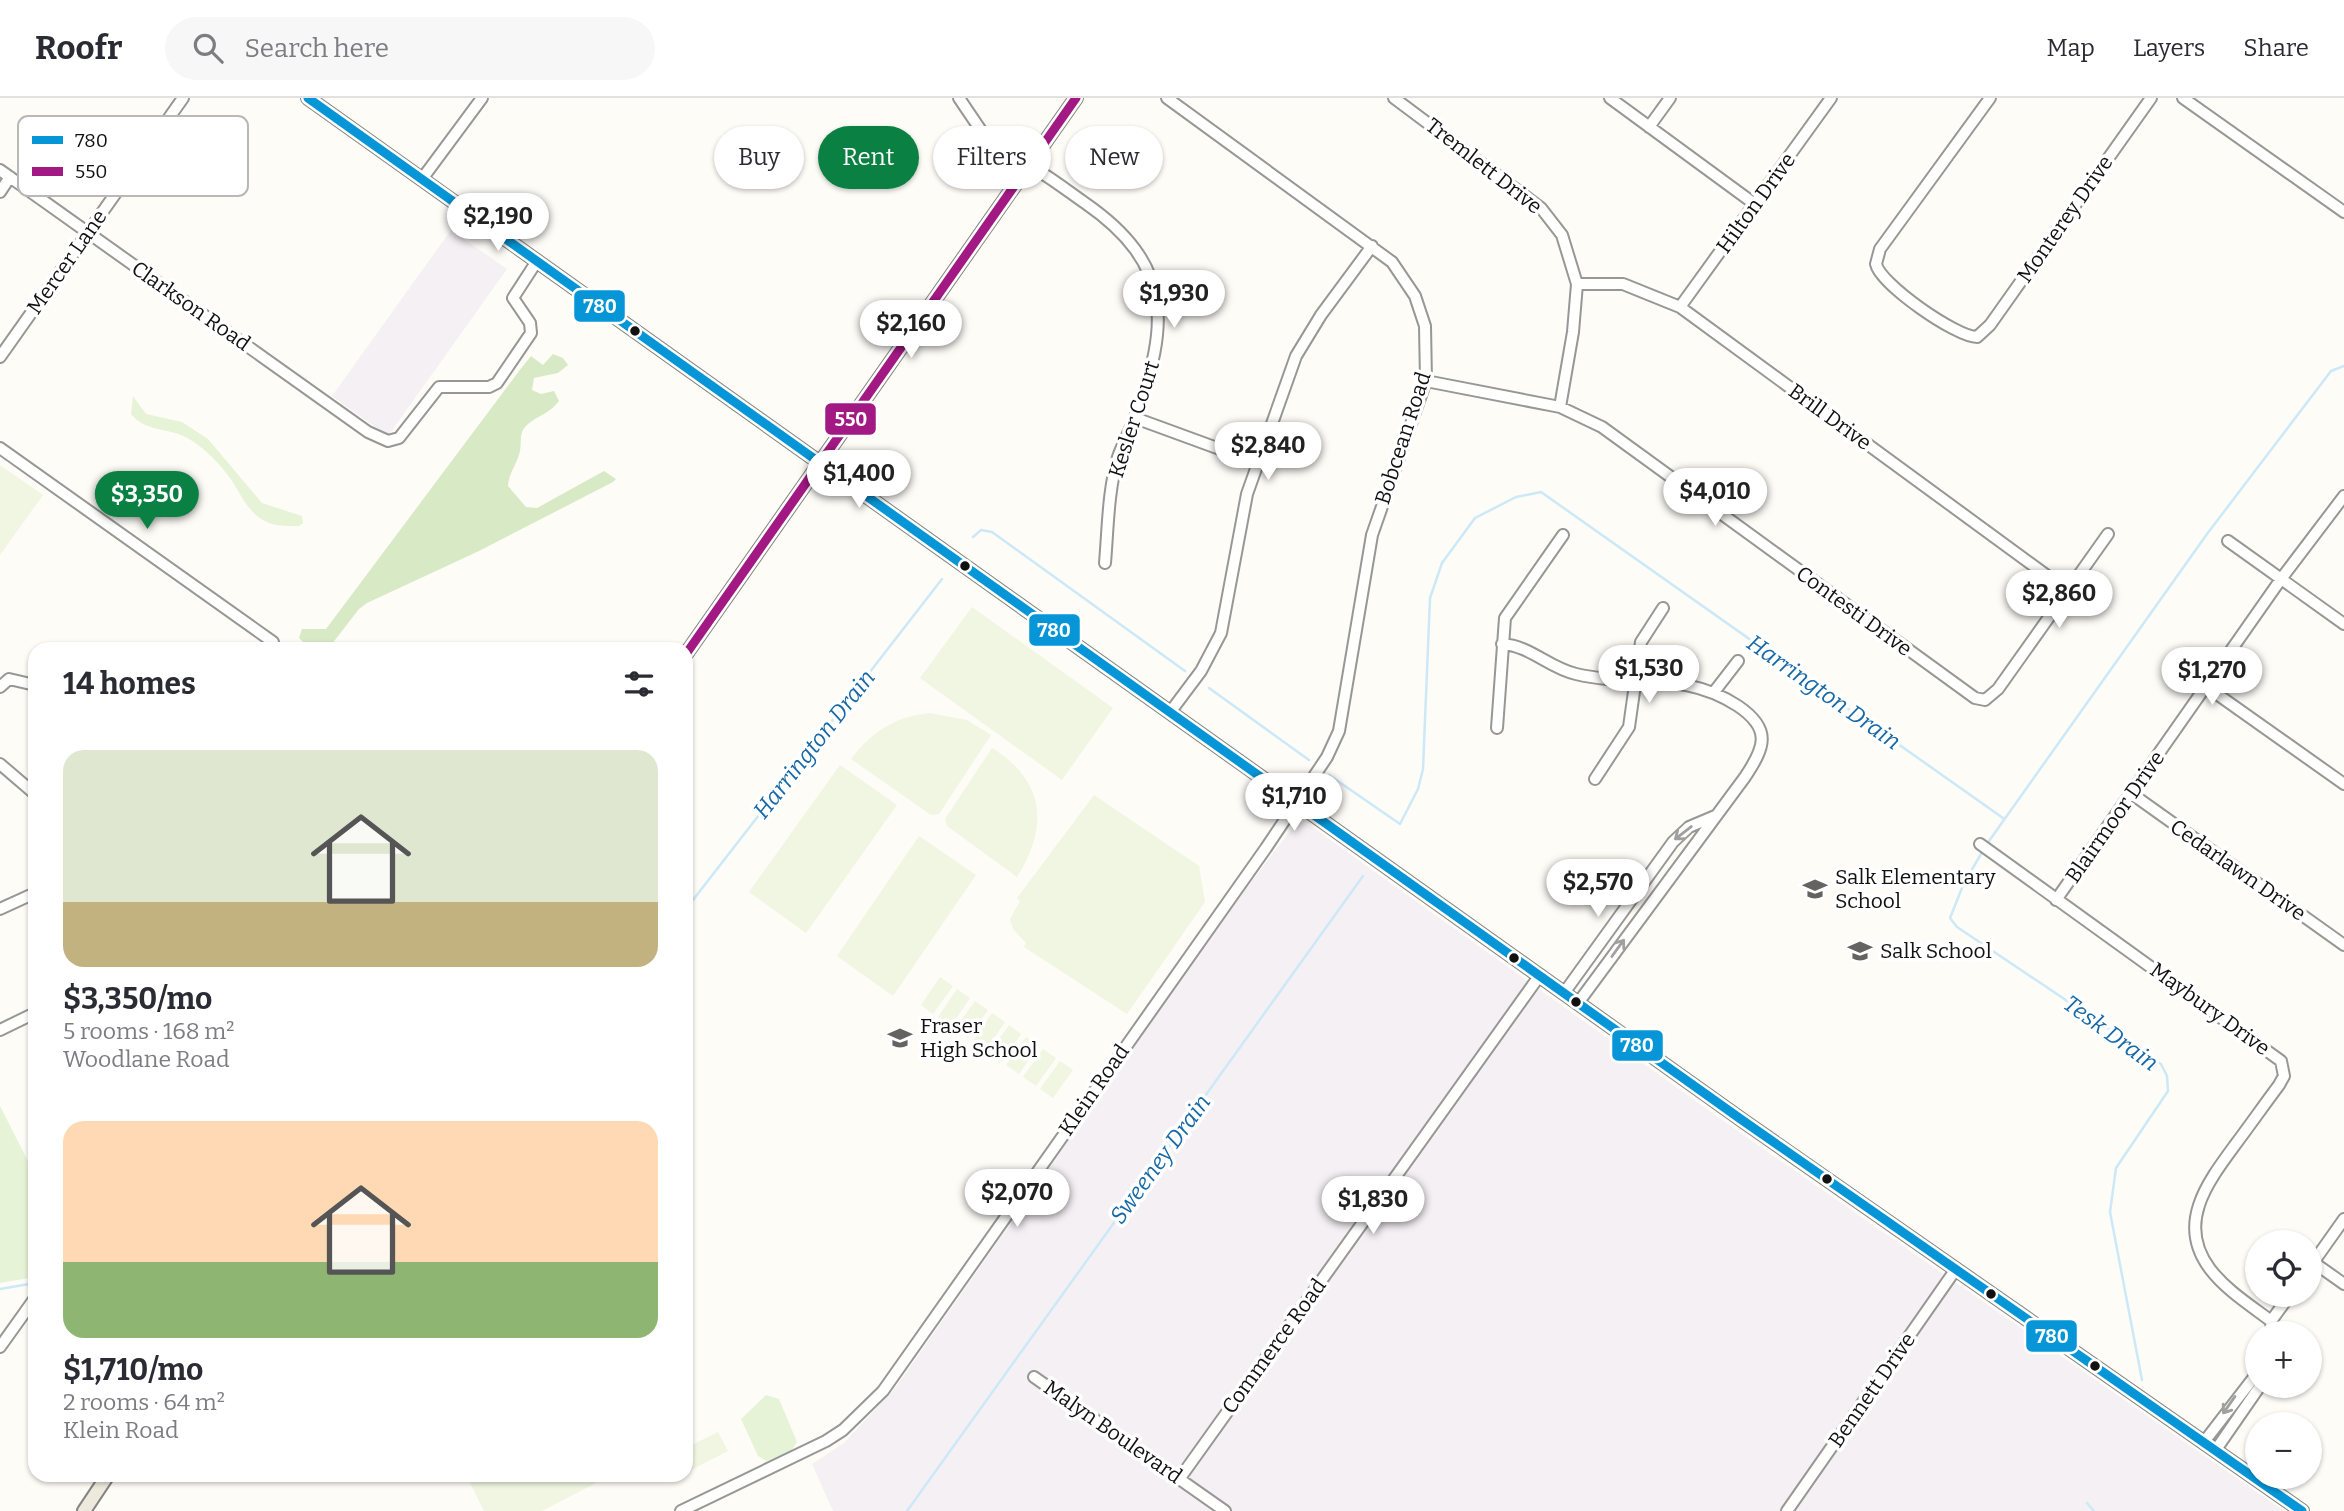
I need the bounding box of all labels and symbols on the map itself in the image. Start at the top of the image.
street label: Tremlett Drive [1421,112,1547,220]
legend [18,116,248,196]
text: 780 [75,129,108,152]
street label: Hilton Drive [1711,148,1801,258]
street label: Monterey Drive [2011,150,2119,288]
text: 550 [75,160,107,183]
pin: $2,190 [441,194,555,253]
street label: Mercer Lane [21,205,113,319]
street label: Clarkson Road [126,255,256,357]
pin: $1,930 [1117,271,1231,330]
line badge: 780 [573,289,626,323]
text: 780 [583,295,617,318]
pin: $2,160 [854,300,968,360]
unlabelled marker [628,324,642,338]
street label: Kesler Court [1103,357,1165,481]
street label: Bobcean Road [1369,368,1437,508]
street label: Brill Drive [1783,378,1877,456]
line badge: 550 [824,402,877,436]
text: 550 [835,408,867,431]
pin: $2,840 [1211,422,1325,482]
pin: $1,400 [802,450,916,510]
pin: $4,010 [1658,468,1772,528]
pin: $3,350 [90,472,204,531]
unlabelled marker [958,559,972,573]
street label: Contesti Drive [1791,560,1917,662]
pin: $2,860 [2002,570,2116,630]
line badge: 780 [1028,613,1081,647]
text: 780 [1037,619,1071,642]
water label: Harrington Drain [1742,629,1906,755]
pin: $1,530 [1592,646,1706,705]
pin: $1,270 [2155,648,2269,707]
water label: Harrington Drain [747,664,881,824]
street label: Blairmoor Drive [2060,746,2170,888]
pin: $1,710 [1237,774,1351,833]
street label: Cedarlawn Drive [2165,814,2311,926]
one-way arrow [1674,826,1692,841]
pin: $2,570 [1541,860,1655,919]
place label: Salk Elementary School [1835,864,1997,914]
school or university icon: Salk Elementary School [1801,875,1829,903]
school or university icon: Salk School [1846,937,1874,965]
place label: Salk School [1880,938,1992,964]
one-way arrow [1611,939,1625,958]
unlabelled marker [1507,951,1521,965]
street label: Maybury Drive [2145,957,2275,1061]
water label: Tesk Drain [2058,989,2164,1077]
unlabelled marker [1569,995,1583,1009]
place label: Fraser High School [920,1013,1038,1063]
school or university icon: Fraser High School [886,1024,914,1052]
line badge: 780 [1611,1029,1664,1062]
text: 780 [1620,1034,1654,1057]
street label: Klein Road [1053,1039,1135,1141]
water label: Sweeney Drain [1104,1089,1216,1229]
pin: $2,070 [960,1170,1074,1229]
unlabelled marker [1820,1172,1834,1186]
pin: $1,830 [1316,1176,1430,1236]
street label: Commerce Road [1216,1273,1332,1419]
unlabelled marker [1984,1287,1998,1301]
line badge: 780 [2025,1319,2078,1353]
text: 780 [2035,1325,2069,1348]
street label: Bennett Drive [1823,1328,1921,1452]
unlabelled marker [2088,1359,2102,1373]
street label: Malyn Boulevard [1039,1375,1187,1489]
one-way arrow [2222,1395,2236,1414]

